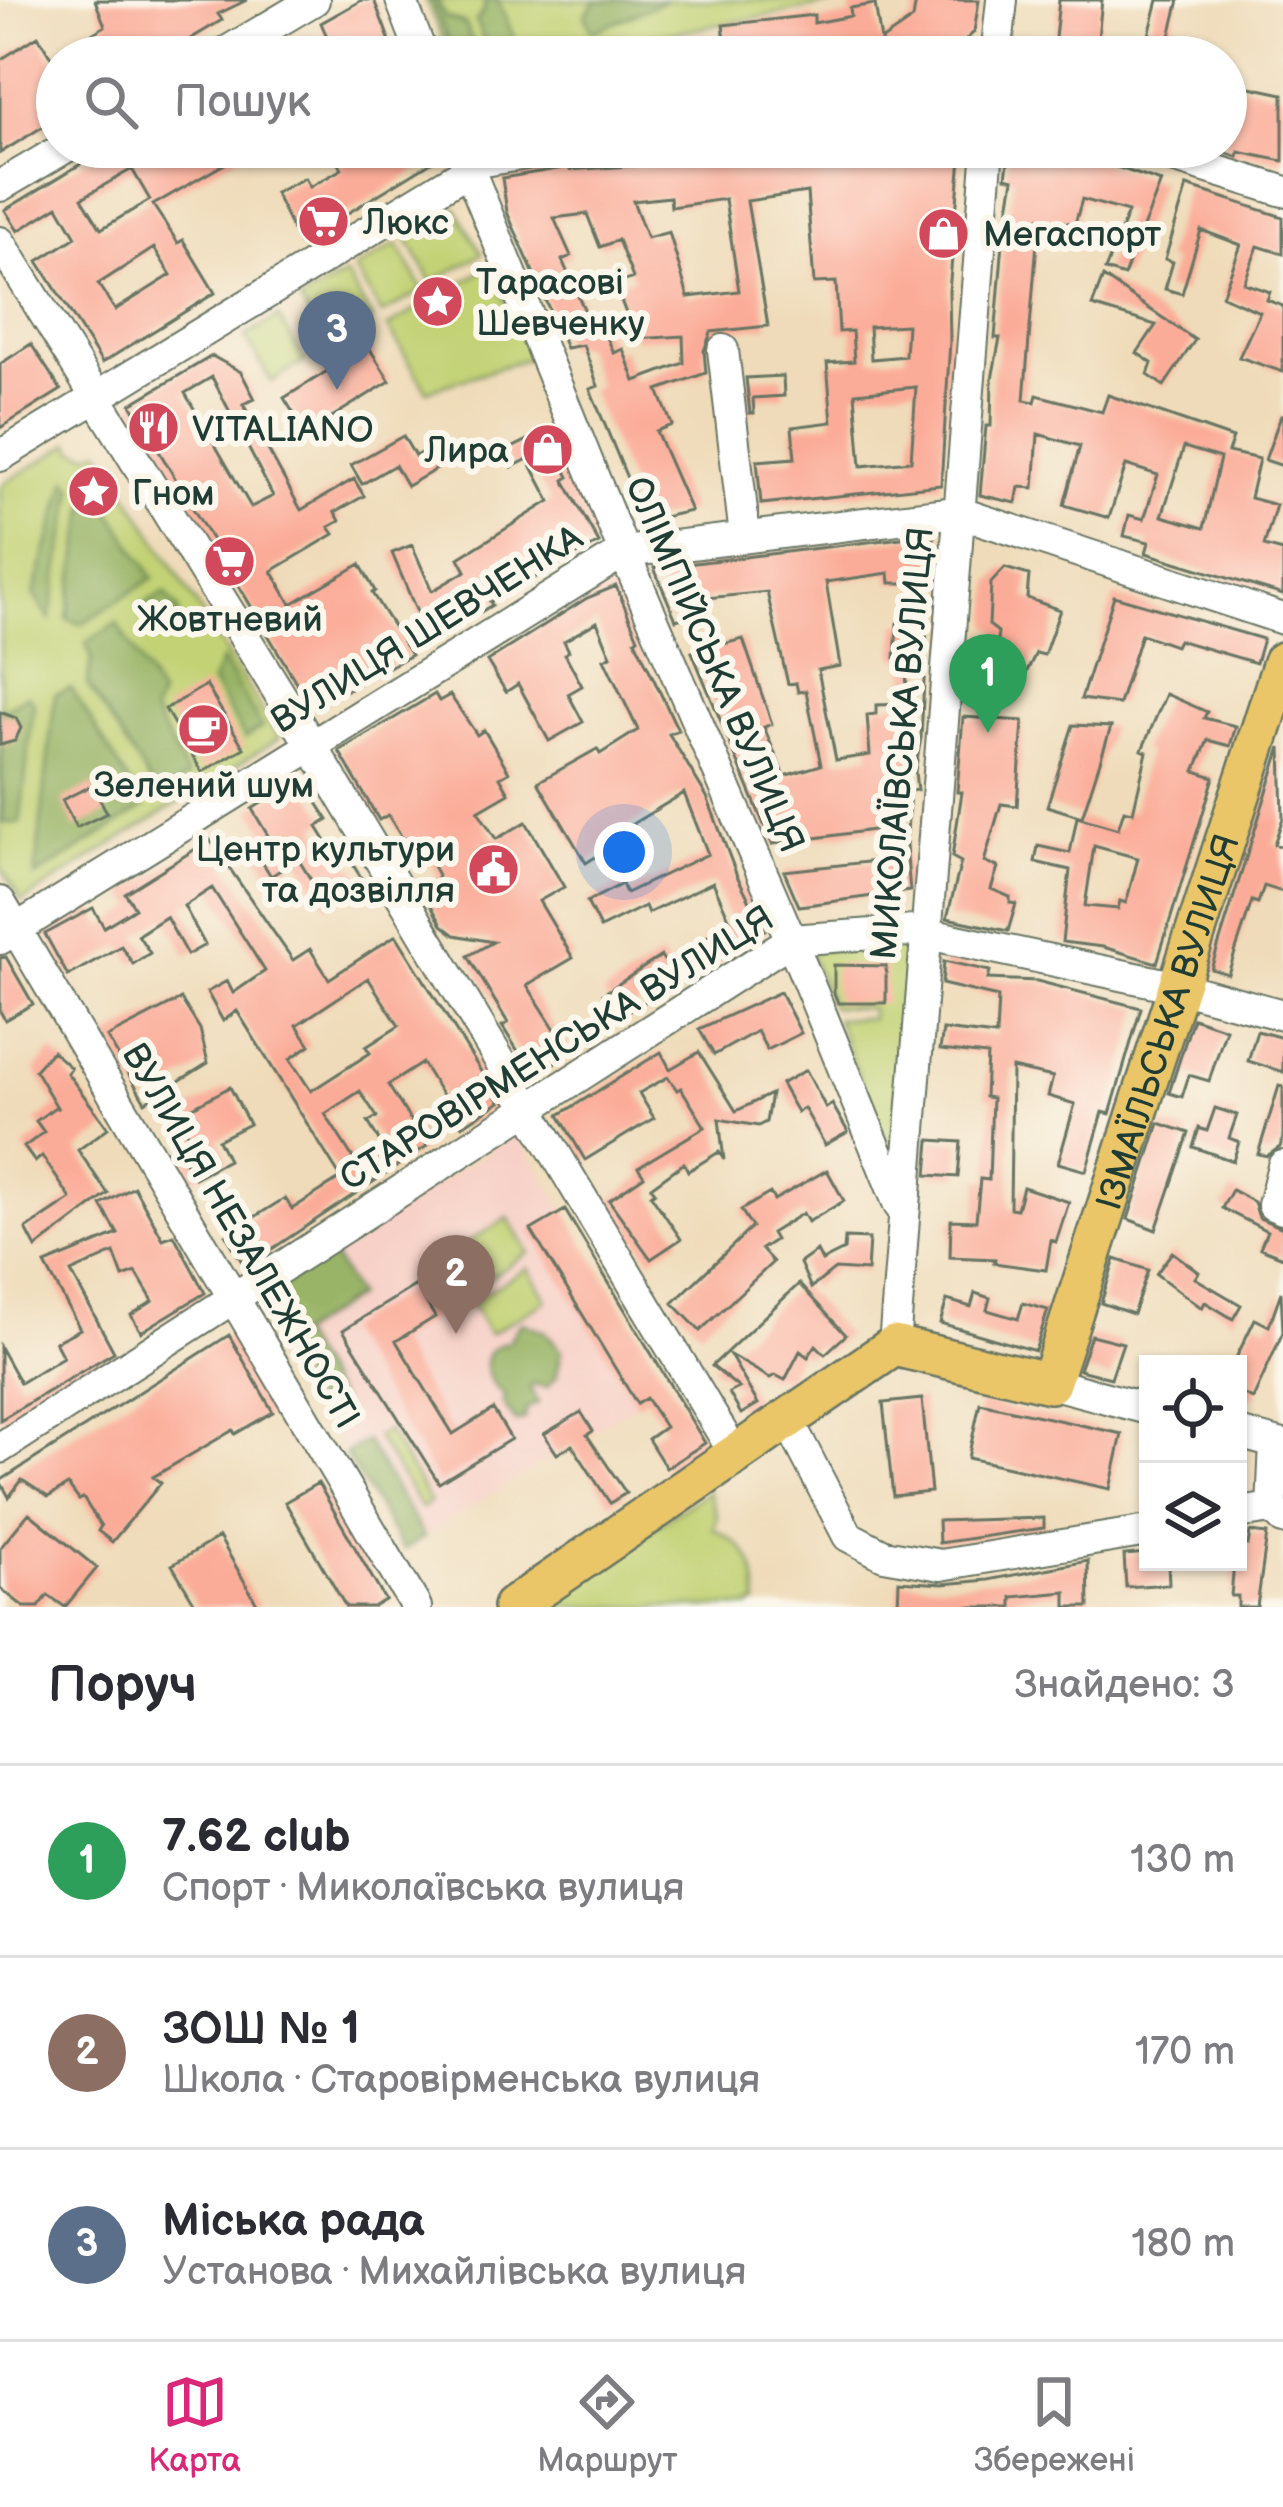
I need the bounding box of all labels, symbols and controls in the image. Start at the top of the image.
search box [36,36,1247,168]
icon: search [78,69,144,135]
text: Пошук [174,75,311,130]
supermarket icon: Люкс [296,193,352,249]
place label: Люкс [362,202,449,245]
shop icon: Мегаспорт [916,205,972,261]
place label: Мегаспорт [983,214,1161,257]
place label: Тарасові Шевченку [476,262,645,346]
place icon: Тарасові Шевченку [409,274,465,330]
pin: 3 [298,291,376,390]
restaurant icon: VITALIANO [125,400,181,456]
place label: VITALIANO [192,409,374,452]
shop icon: Лира [520,421,576,477]
place label: Лира [423,430,509,473]
place icon: Гном [65,464,121,520]
street label: ОЛІМПІЙСЬКА ВУЛИЦЯ [615,471,812,859]
place label: Гном [132,473,215,516]
street label: ВУЛИЦЯ ШЕВЧЕНКА [264,517,591,743]
street label: МИКОЛАЇВСЬКА ВУЛИЦЯ [863,525,944,961]
supermarket icon: Жовтневий [202,534,258,590]
place label: Жовтневий [137,599,323,642]
pin: 1 [949,634,1027,733]
cafe icon: Зелений шум [176,701,232,757]
place label: Зелений шум [94,765,314,808]
your location [594,822,654,882]
place label: Центр культури та дозвілля [196,829,455,913]
street label: ІЗМАЇЛЬСЬКА ВУЛИЦЯ [1088,829,1250,1216]
public building icon: Центр культури та дозвілля [466,841,522,897]
street label: СТАРОВІРМЕНСЬКА ВУЛИЦЯ [333,898,782,1201]
street label: ВУЛИЦЯ НЕЗАЛЕЖНОСТІ [112,1036,368,1436]
pin: 2 [417,1235,495,1334]
map controls [1139,1355,1247,1571]
button: locate [1139,1355,1247,1463]
button: layers [1139,1463,1247,1571]
text: Поруч [48,1655,197,1716]
text: Знайдено: 3 [1014,1662,1235,1709]
text: 7.62 club [162,1810,351,1865]
text: 1 [79,1837,95,1884]
text: 130 m [1130,1837,1235,1884]
text: Спорт · Миколаївська вулиця [162,1865,684,1912]
text: ЗОШ № 1 [162,2002,360,2057]
text: 2 [75,2029,99,2076]
text: 170 m [1135,2029,1235,2076]
text: Школа · Старовірменська вулиця [162,2057,760,2104]
text: Міська рада [162,2194,424,2249]
text: 3 [76,2221,98,2268]
text: 180 m [1131,2221,1235,2268]
text: Установа · Михайлівська вулиця [162,2249,746,2296]
tab: Карта [148,2369,241,2481]
tab: Маршрут [537,2369,678,2481]
tab: Збережені [974,2369,1135,2481]

